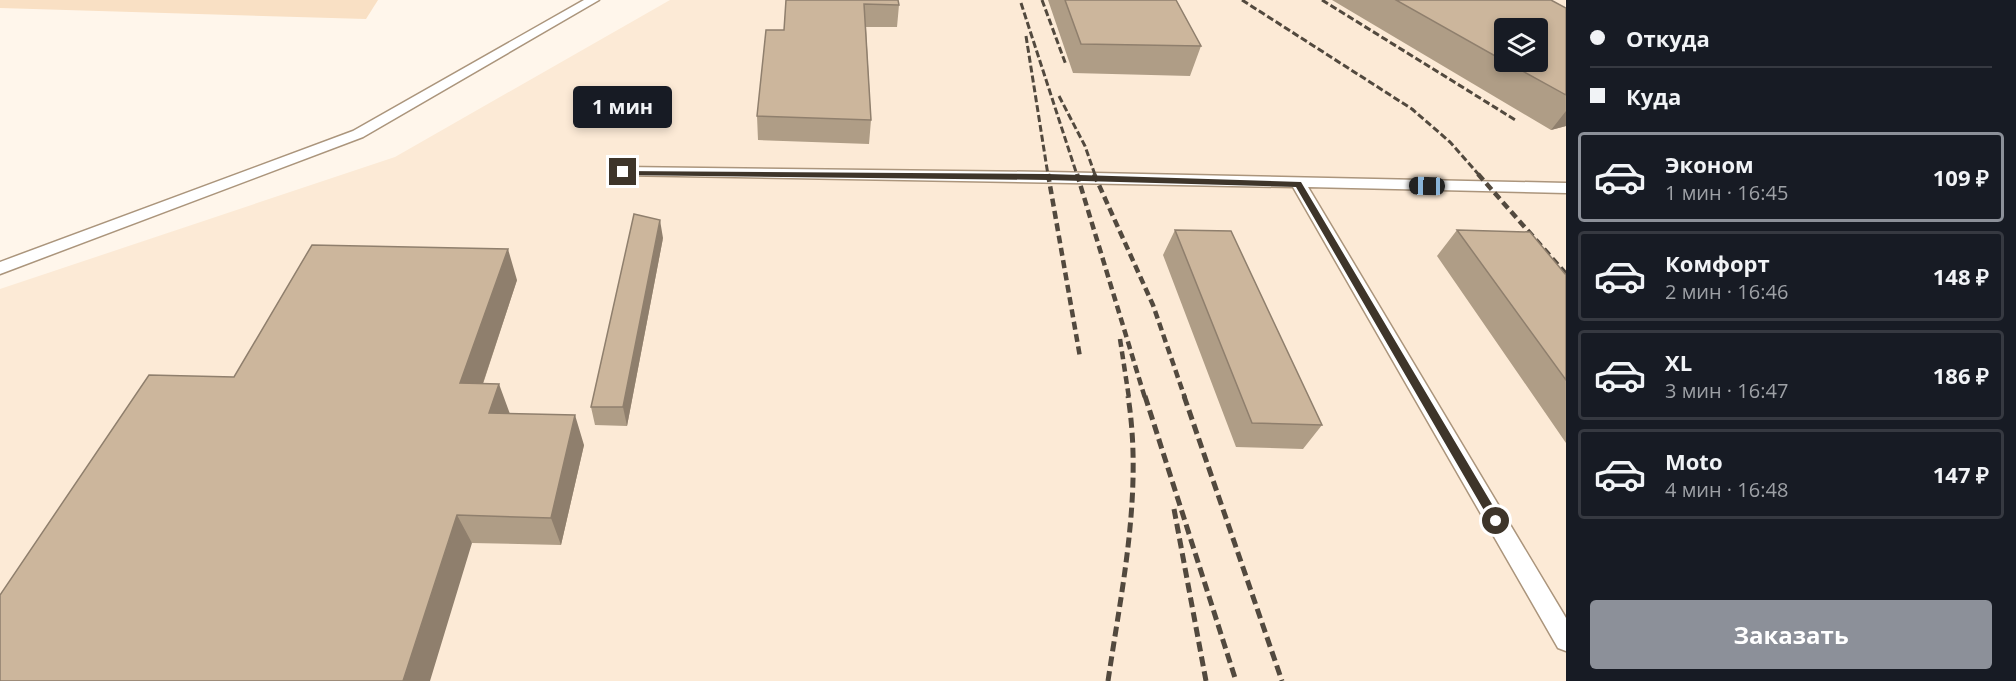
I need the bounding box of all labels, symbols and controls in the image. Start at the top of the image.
map controls [1494,18,1548,72]
button: layers [1494,18,1548,72]
text: Откуда [1626,23,1710,53]
text: Куда [1626,81,1681,111]
callout: 1 мин [574,85,672,127]
text: 1 мин [592,93,653,120]
text: Эконом [1665,149,1754,179]
icon: car [1593,150,1647,204]
route end [609,158,636,185]
text: 109 ₽ [1933,162,1989,192]
car [1409,177,1445,195]
text: 1 мин · 16:45 [1665,179,1788,206]
text: Комфорт [1665,248,1770,278]
icon: car [1593,249,1647,303]
text: 148 ₽ [1933,261,1989,291]
text: 2 мин · 16:46 [1665,278,1788,305]
text: XL [1665,347,1692,377]
icon: car [1593,348,1647,402]
text: 186 ₽ [1933,360,1989,390]
text: 3 мин · 16:47 [1665,377,1788,404]
text: Moto [1665,446,1723,476]
icon: car [1593,447,1647,501]
text: 147 ₽ [1933,459,1989,489]
text: 4 мин · 16:48 [1665,476,1788,503]
route start [1482,507,1509,534]
button: Заказать [1590,600,1992,669]

